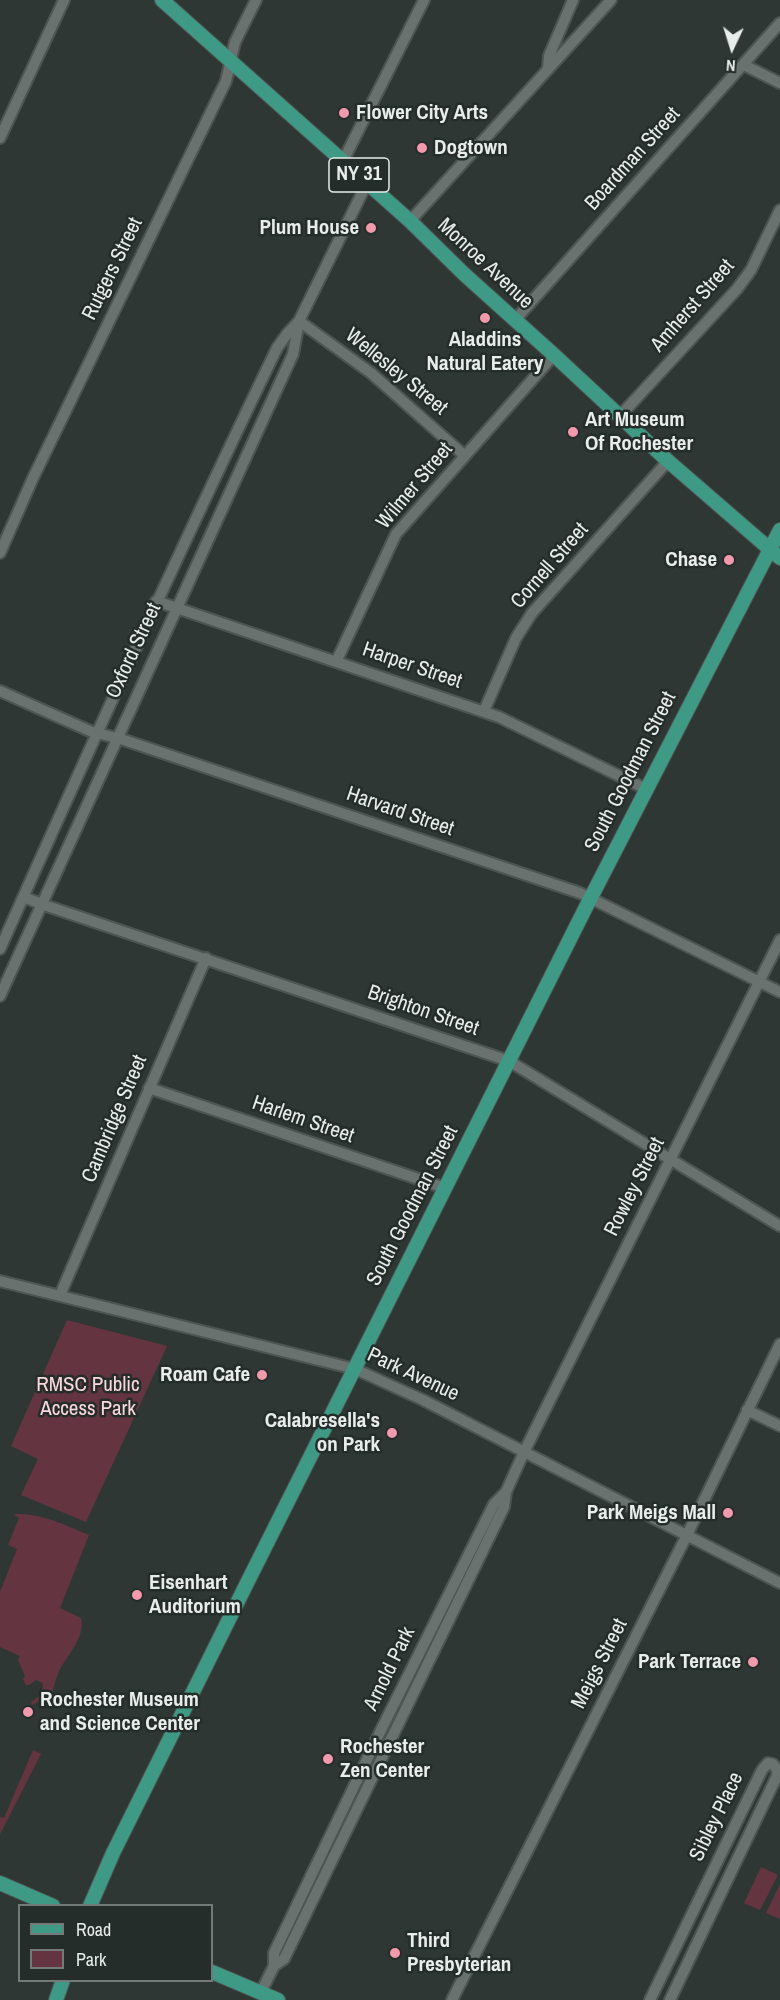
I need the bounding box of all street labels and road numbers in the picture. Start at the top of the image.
street label: Boardman Street [580,102,686,216]
road number: NY 31 [329,158,389,192]
street label: Monroe Avenue [432,213,538,315]
street label: Rutgers Street [77,214,149,324]
street label: Amherst Street [646,254,740,358]
street label: Wellesley Street [340,323,452,421]
street label: Wilmer Street [372,438,458,534]
street label: Cornell Street [506,518,594,614]
street label: Oxford Street [101,599,167,703]
street label: Harper Street [359,637,465,695]
street label: South Goodman Street [580,688,682,856]
street label: Harvard Street [343,782,457,842]
street label: Brighton Street [364,980,482,1042]
street label: Cambridge Street [77,1052,153,1186]
street label: Harlem Street [249,1091,357,1149]
street label: South Goodman Street [362,1122,464,1290]
street label: Rowley Street [599,1134,671,1240]
street label: Park Avenue [363,1343,463,1407]
street label: Meigs Street [567,1615,633,1713]
street label: Arnold Park [359,1623,421,1715]
street label: Sibley Place [685,1768,749,1866]

